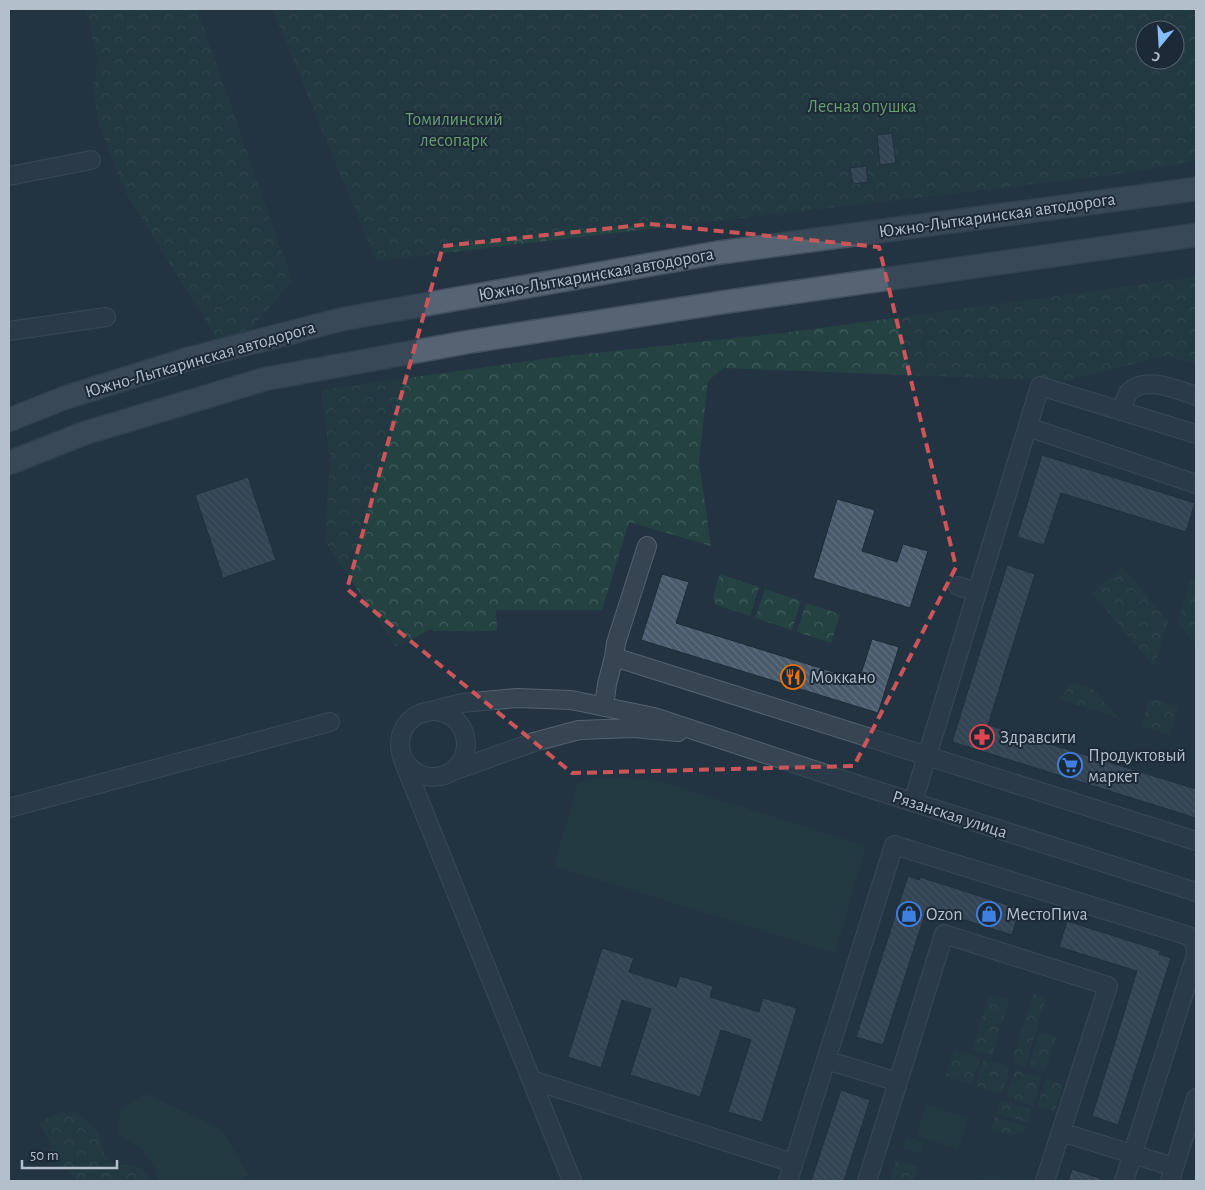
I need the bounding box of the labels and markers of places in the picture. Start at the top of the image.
restaurant icon: Моккано [780,664,806,690]
place label: Моккано [810,669,875,687]
pharmacy icon: Здравсити [969,724,995,750]
place label: Здравсити [1000,729,1076,747]
place label: Продуктовый маркет [1088,747,1186,786]
supermarket icon: Продуктовый маркет [1057,752,1083,778]
shop icon: Ozon [896,901,922,927]
shop icon: МестоПиvа [976,901,1002,927]
place label: Ozon [926,906,963,924]
place label: МестоПиvа [1006,906,1088,924]

